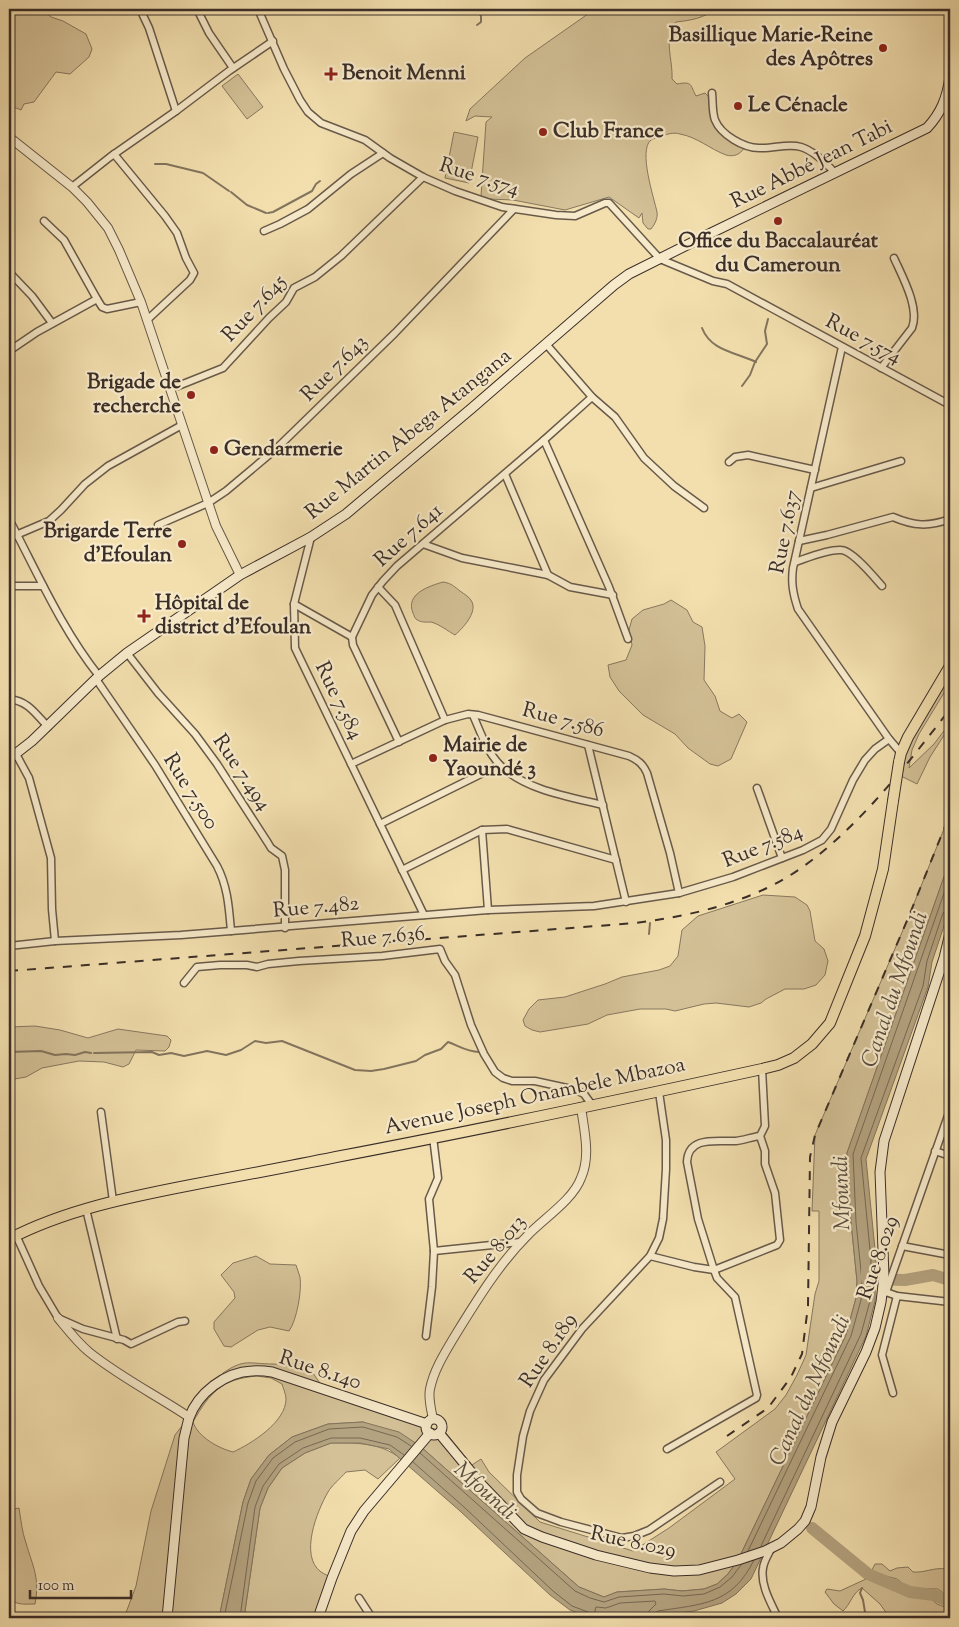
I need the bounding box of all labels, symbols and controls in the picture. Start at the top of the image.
place label: Basillique Marie-Reine des Apôtres [669,21,873,75]
marker: Basillique Marie-Reine des Apôtres [877,42,889,54]
place label: Benoit Menni [342,59,466,89]
marker: Benoit Menni [324,67,338,81]
place label: Le Cénacle [748,91,848,121]
marker: Le Cénacle [732,100,744,112]
street label: Rue Abbé Jean Tabi [726,113,898,217]
place label: Club France [553,117,664,147]
marker: Club France [537,126,549,138]
street label: Rue 7.574 [435,151,523,205]
marker: Office du Baccalauréat du Cameroun [772,215,784,227]
place label: Office du Baccalauréat du Cameroun [678,227,879,281]
street label: Rue 7.645 [216,268,294,350]
street label: Rue 7.574 [820,307,906,373]
street label: Rue 7.643 [295,329,375,409]
street label: Rue Martin Abega Atangana [299,342,519,528]
place label: Brigade de recherche [87,368,181,422]
marker: Brigade de recherche [185,389,197,401]
place label: Gendarmerie [224,435,343,465]
marker: Gendarmerie [208,444,220,456]
street label: Rue 7.637 [763,487,809,576]
street label: Rue 7.641 [368,497,450,575]
place label: Brigarde Terre d'Efoulan [43,517,173,571]
marker: Brigarde Terre d'Efoulan [176,538,188,550]
place label: Hôpital de district d'Efoulan [155,589,312,643]
marker: Hôpital de district d'Efoulan [137,609,151,623]
street label: Rue 7.584 [306,657,370,745]
street label: Rue 7.586 [519,696,607,746]
street label: Rue 7.494 [204,729,278,817]
place label: Mairie de Yaoundé 3 [443,731,536,785]
street label: Rue 7.500 [155,748,225,836]
marker: Mairie de Yaoundé 3 [427,752,439,764]
street label: Rue 7.584 [719,817,807,877]
street label: Rue 7.482 [272,889,360,927]
water label: Canal du Mfoundi [854,908,938,1072]
street label: Rue 7.636 [340,919,426,957]
street label: Avenue Joseph Onambele Mbazoa [382,1050,688,1144]
water label: Mfoundi [826,1155,860,1231]
street label: Rue 8.013 [458,1209,534,1291]
street label: Rue 8.029 [851,1212,907,1304]
street label: Rue 8.189 [513,1308,585,1394]
water label: Canal du Mfoundi [762,1310,860,1472]
street label: Rue 8.140 [275,1344,365,1398]
water label: Mfoundi [446,1455,522,1529]
street label: Rue 8.029 [587,1519,679,1567]
scale bar [30,1567,131,1599]
text: 100 m [38,1576,75,1597]

